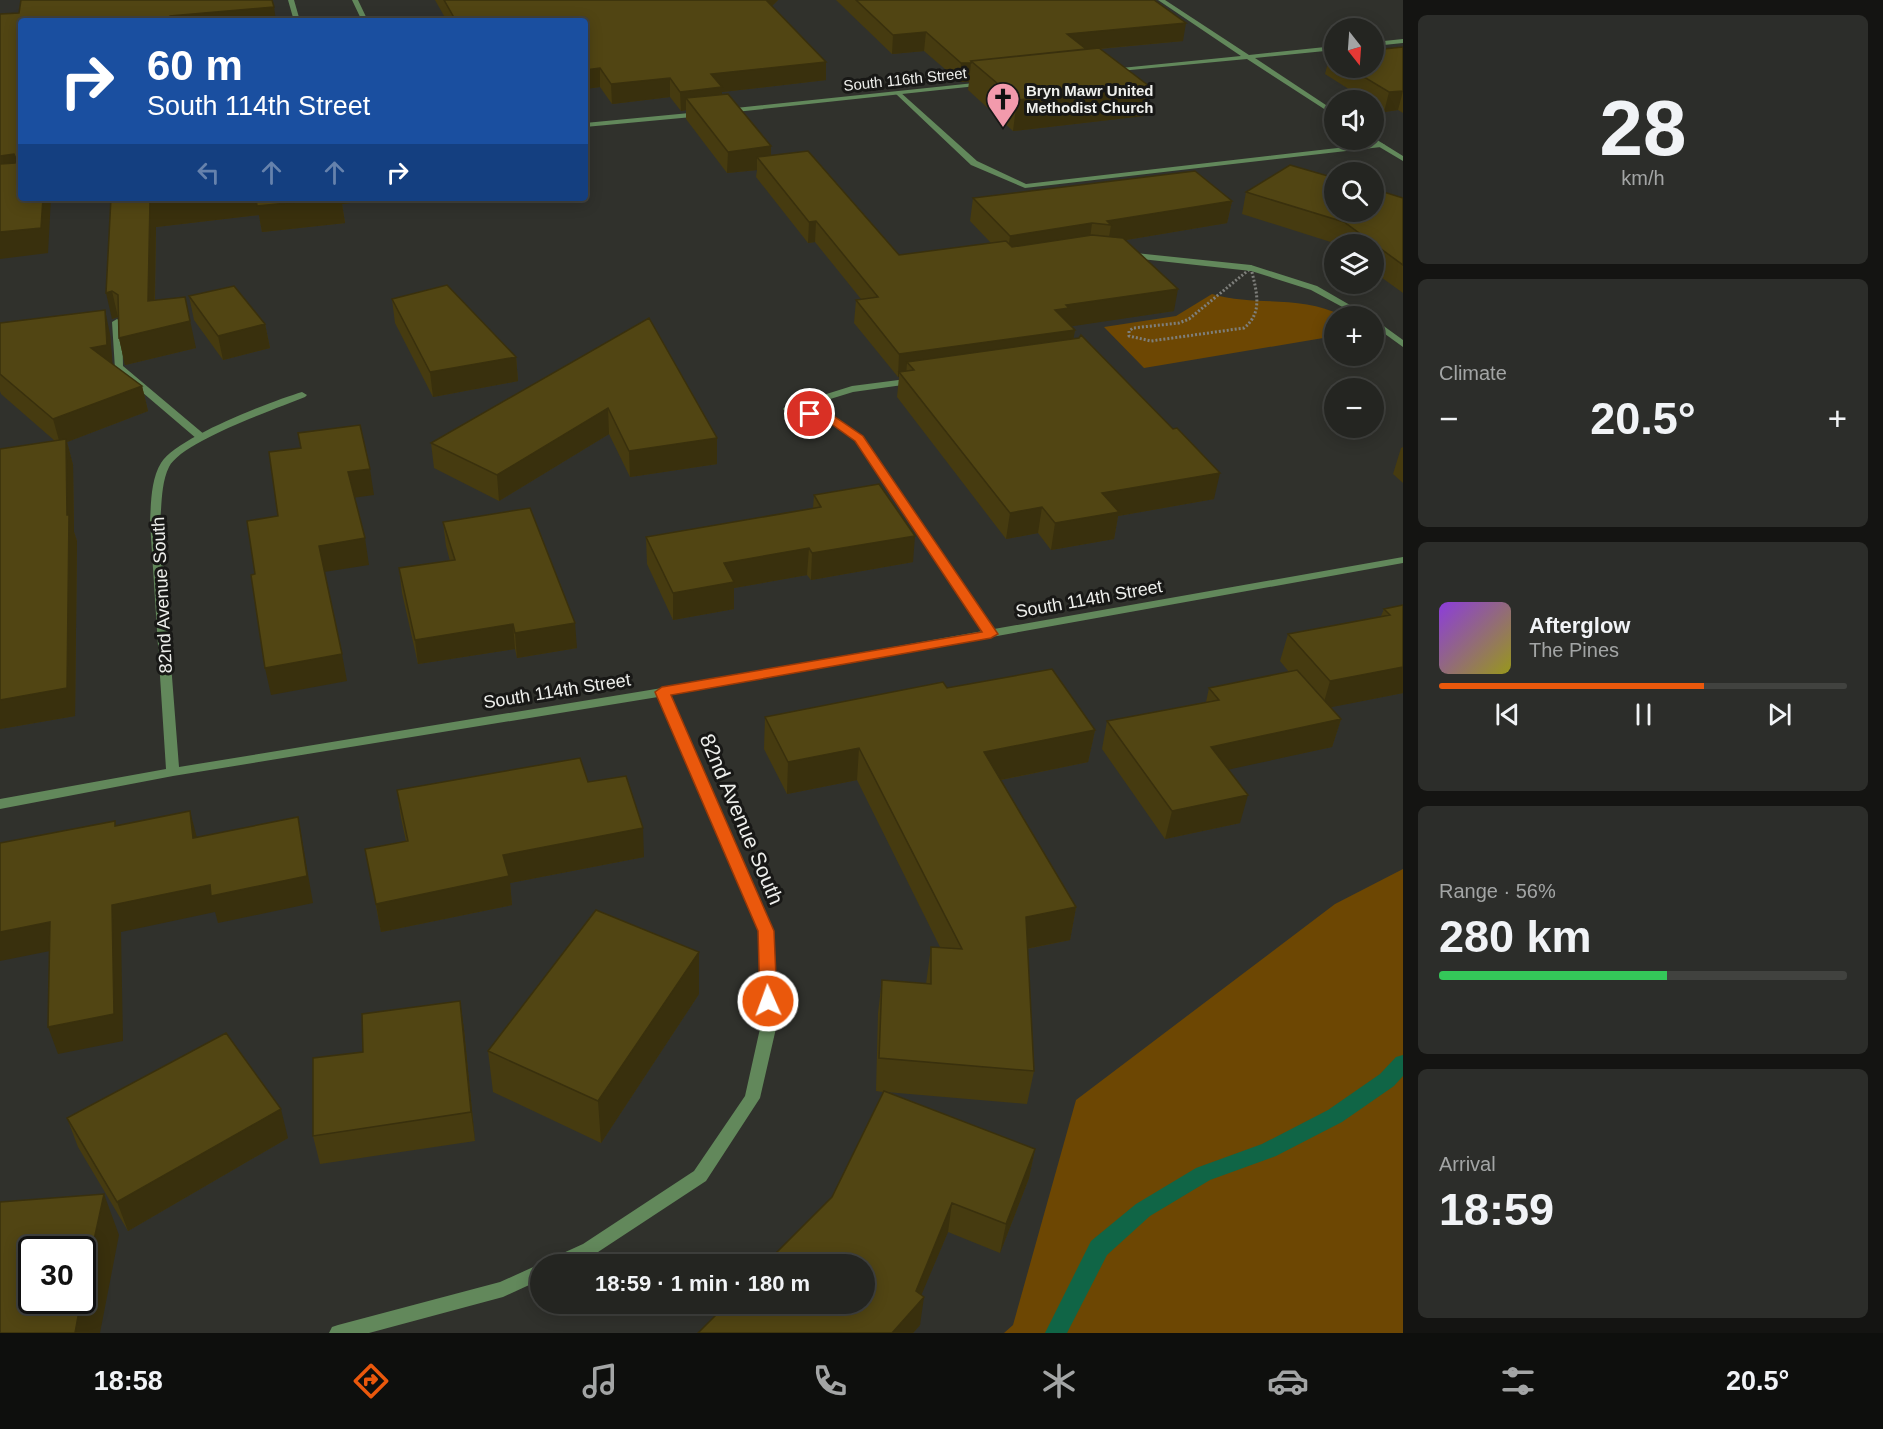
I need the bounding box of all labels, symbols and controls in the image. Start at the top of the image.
north arrow [1324,18,1384,78]
map controls [1324,18,1384,438]
icon: right [48,42,126,120]
text: 60 m [147,42,243,89]
street label: South 116th Street [842,64,968,94]
church icon: Bryn Mawr United Methodist Church [985,81,1021,128]
place label: Bryn Mawr United Methodist Church [1026,82,1154,116]
text: 28 [1600,84,1686,172]
button: sound [1324,90,1384,150]
text: South 114th Street [147,91,370,121]
icon: left [192,156,225,189]
icon: ahead [255,156,288,189]
icon: ahead [318,156,351,189]
icon: right [381,156,414,189]
button: search [1324,162,1384,222]
text: km/h [1621,167,1665,189]
button: layers [1324,234,1384,294]
button: + [1324,306,1384,366]
text: Climate [1439,362,1507,384]
button: − [1324,378,1384,438]
pin [784,388,835,439]
text: 20.5° [1590,393,1696,444]
icon: arrive [793,397,826,430]
text: − [1439,400,1458,437]
text: + [1828,400,1847,437]
street label: 82nd Avenue South [148,516,176,674]
street label: South 114th Street [1014,576,1164,622]
text: Afterglow [1529,613,1630,638]
text: The Pines [1529,639,1619,661]
street label: South 114th Street [482,669,632,713]
icon: previous [1491,698,1524,731]
icon: pause [1627,698,1660,731]
icon: next [1763,698,1796,731]
street label: 82nd Avenue South [696,730,788,908]
text: Range · 56% [1439,880,1556,902]
text: 280 km [1439,911,1592,962]
position arrow [736,969,800,1033]
text: Arrival [1439,1153,1496,1175]
text: 18:59 [1439,1184,1554,1235]
speed limit sign: 30 [18,1236,96,1314]
text: 18:59 · 1 min · 180 m [595,1271,810,1296]
icon: directions [350,1360,392,1402]
icon: music [579,1360,621,1402]
icon: phone [809,1360,851,1402]
icon: climate [1038,1360,1080,1402]
icon: car [1267,1360,1309,1402]
icon: filters [1497,1360,1539,1402]
text: 18:58 [94,1366,163,1396]
text: 20.5° [1726,1366,1789,1396]

